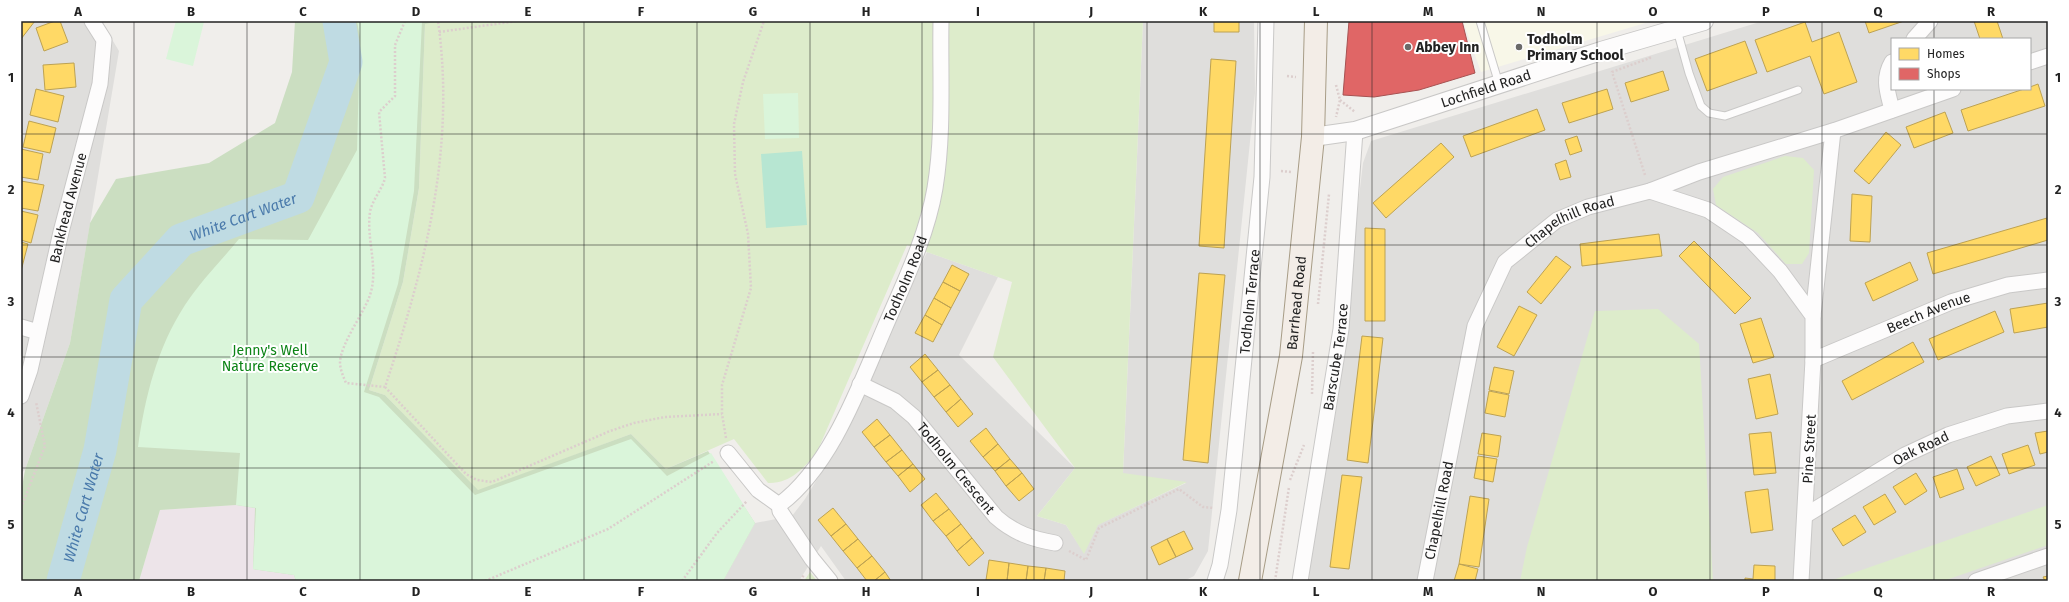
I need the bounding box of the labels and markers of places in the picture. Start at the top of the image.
place label: Todholm Primary School [1527,31,1625,64]
place label: Abbey Inn [1415,39,1479,56]
marker: Abbey Inn [1403,42,1413,52]
marker: Todholm Primary School [1514,42,1524,52]

